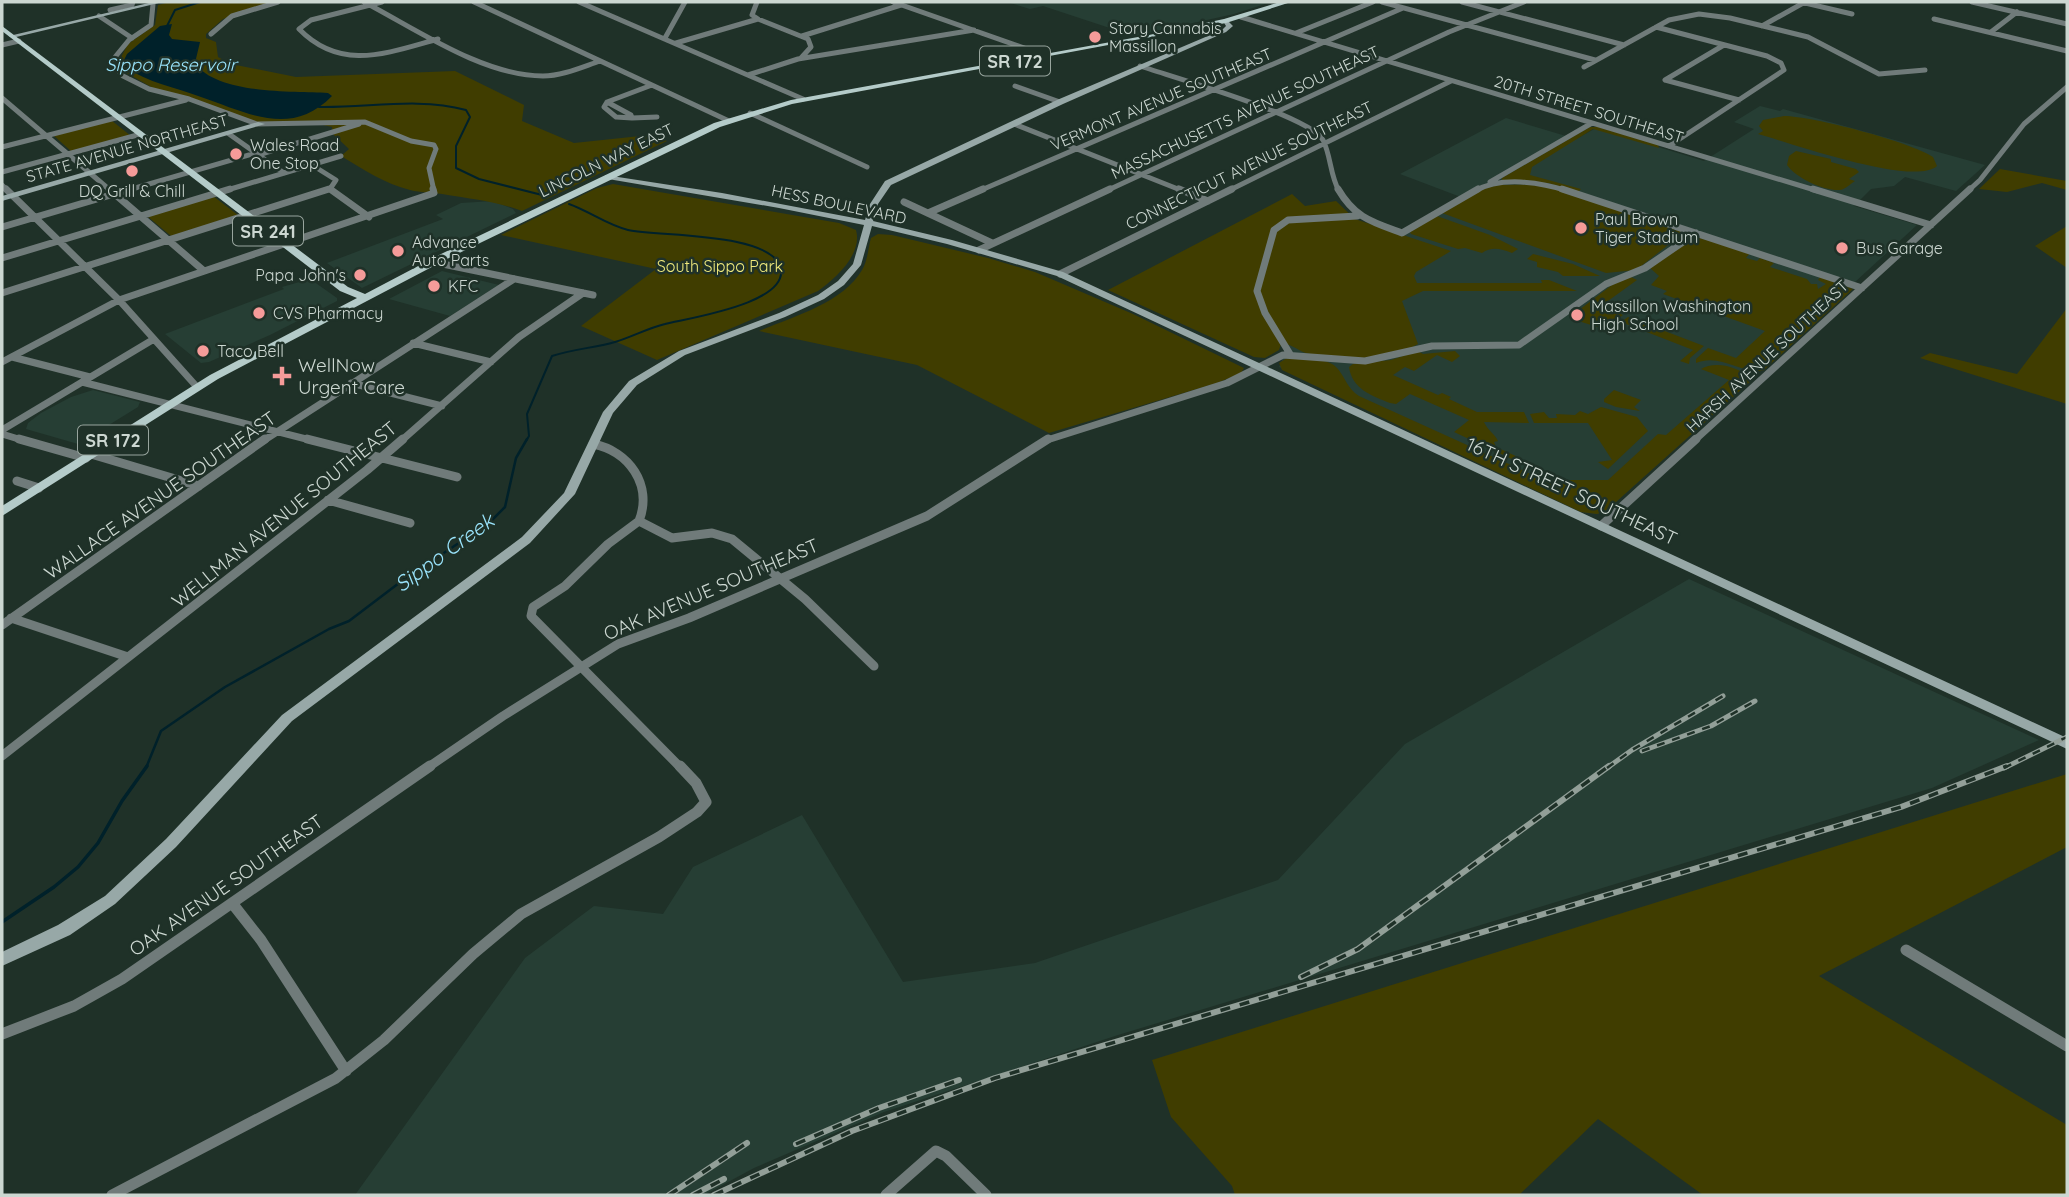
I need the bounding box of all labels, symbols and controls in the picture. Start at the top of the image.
place label: Story Cannabis Massillon [1109,18,1222,56]
marker: Story Cannabis Massillon [1087,29,1103,45]
street label: MASSACHUSETTS AVENUE SOUTHEAST [1108,41,1382,183]
street label: VERMONT AVENUE SOUTHEAST [1047,43,1275,155]
road number: SR 172 [980,46,1050,76]
water label: Sippo Reservoir [105,53,239,76]
street label: 20TH STREET SOUTHEAST [1492,71,1687,147]
street label: CONNECTICUT AVENUE SOUTHEAST [1122,96,1376,234]
street label: STATE AVENUE NORTHEAST [24,109,231,186]
street label: LINCOLN WAY EAST [535,119,677,201]
place label: Wales Road One Stop [250,135,339,173]
marker: Wales Road One Stop [228,146,244,162]
marker: DQ Grill & Chill [124,163,140,179]
street label: HESS BOULEVARD [770,180,908,228]
place label: DQ Grill & Chill [79,181,185,201]
place label: Paul Brown Tiger Stadium [1595,209,1698,247]
road number: SR 241 [233,216,303,246]
marker: Paul Brown Tiger Stadium [1573,220,1589,236]
place label: Advance Auto Parts [412,232,489,270]
place label: Bus Garage [1856,238,1943,258]
marker: Bus Garage [1834,240,1850,256]
marker: Advance Auto Parts [390,243,406,259]
park label: South Sippo Park [657,256,783,276]
place label: Papa John's [255,265,346,285]
marker: Papa John's [352,267,368,283]
street label: HARSH AVENUE SOUTHEAST [1682,275,1853,436]
place label: KFC [448,276,478,296]
marker: KFC [426,278,442,294]
place label: Massillon Washington High School [1591,296,1751,334]
place label: CVS Pharmacy [273,303,383,323]
marker: CVS Pharmacy [251,305,267,321]
marker: Massillon Washington High School [1569,307,1585,323]
place label: Taco Bell [217,341,284,361]
marker: Taco Bell [195,343,211,359]
place label: WellNow Urgent Care [298,353,405,399]
marker: WellNow Urgent Care [272,366,292,386]
street label: WALLACE AVENUE SOUTHEAST [39,406,281,584]
street label: WELLMAN AVENUE SOUTHEAST [167,416,401,612]
road number: SR 172 [78,426,148,454]
street label: 16TH STREET SOUTHEAST [1463,432,1681,550]
water label: Sippo Creek [389,506,500,597]
street label: OAK AVENUE SOUTHEAST [600,533,822,645]
street label: OAK AVENUE SOUTHEAST [124,809,328,961]

